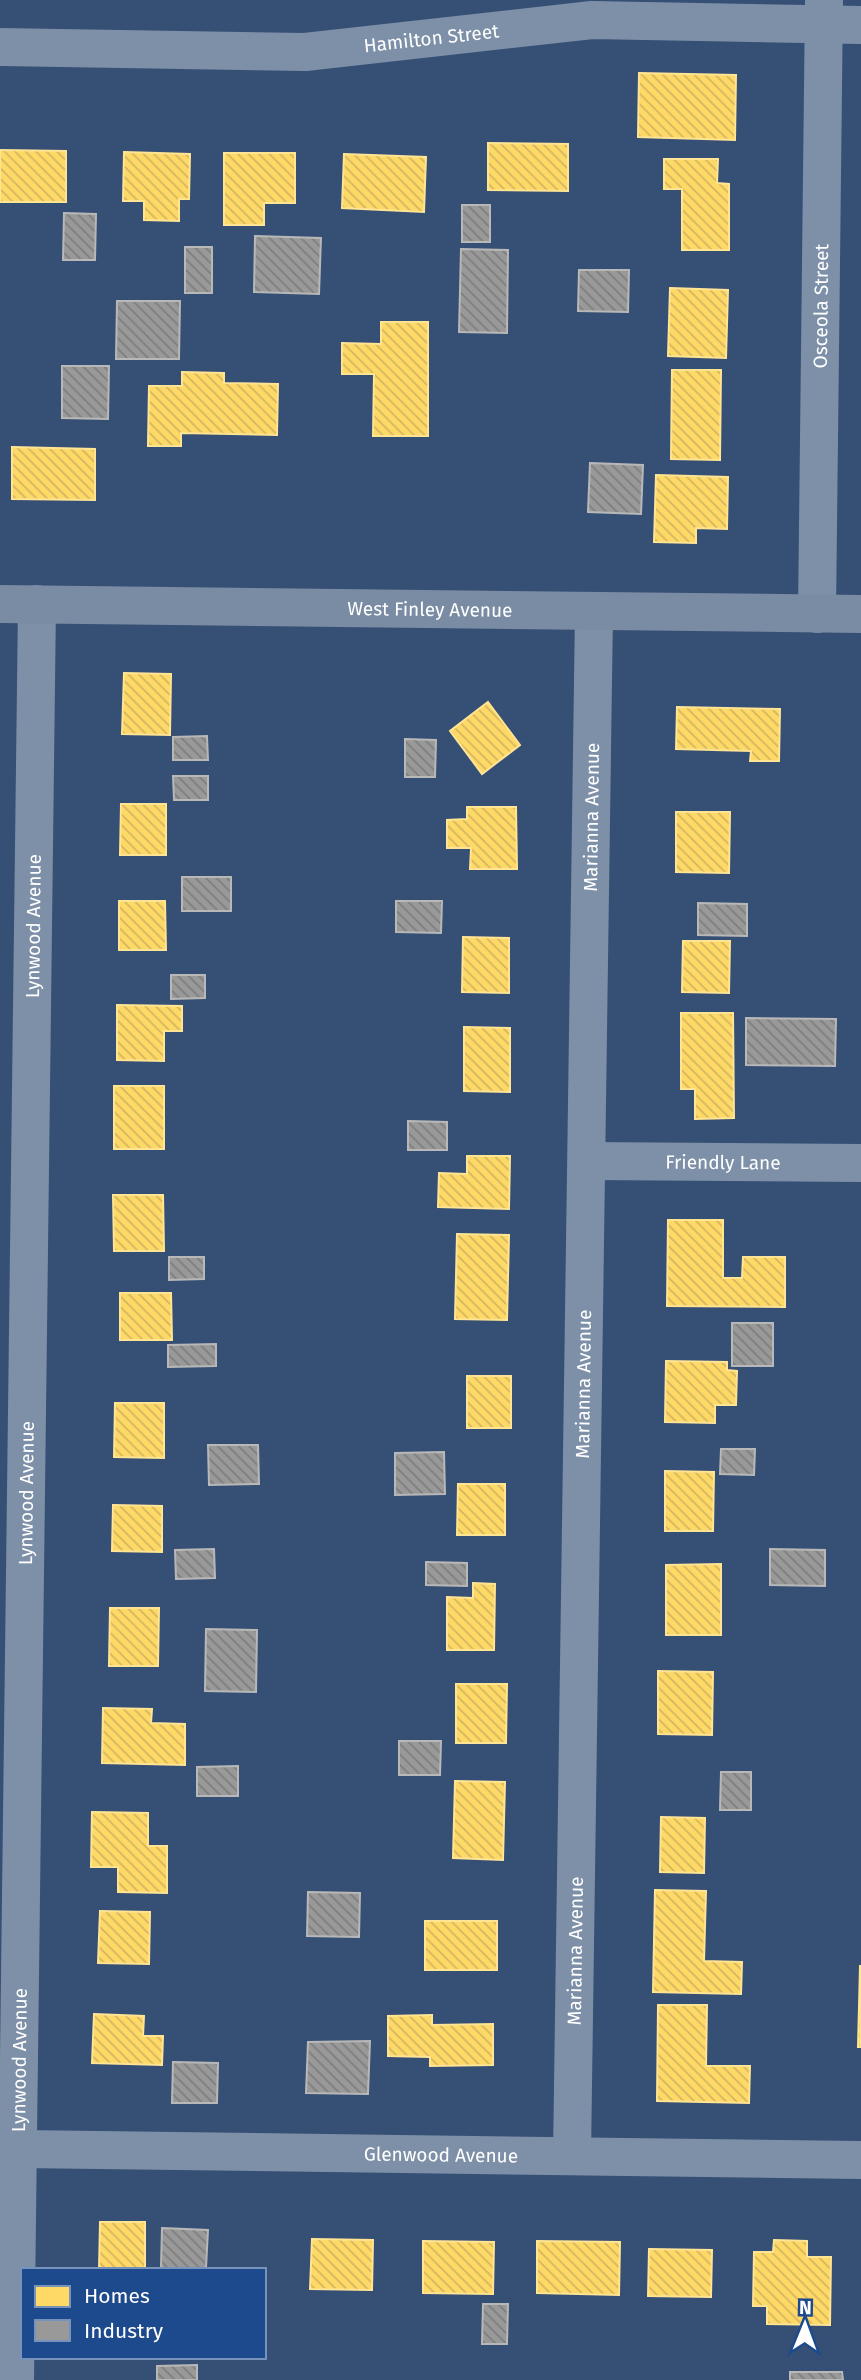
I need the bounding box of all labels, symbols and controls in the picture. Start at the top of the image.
street label: Hamilton Street [362,19,500,57]
street label: Osceola Street [809,243,833,368]
street label: West Finley Avenue [347,597,513,622]
street label: Marianna Avenue [579,743,604,892]
street label: Lynwood Avenue [21,854,46,998]
street label: Friendly Lane [665,1151,781,1174]
street label: Marianna Avenue [571,1309,596,1459]
street label: Lynwood Avenue [14,1421,39,1565]
street label: Marianna Avenue [563,1876,588,2026]
street label: Lynwood Avenue [7,1988,32,2132]
street label: Glenwood Avenue [364,2143,518,2168]
legend [21,2268,266,2359]
text: Homes [84,2283,150,2309]
north arrow [770,2289,840,2359]
text: N [799,2296,812,2319]
text: Industry [84,2318,164,2344]

